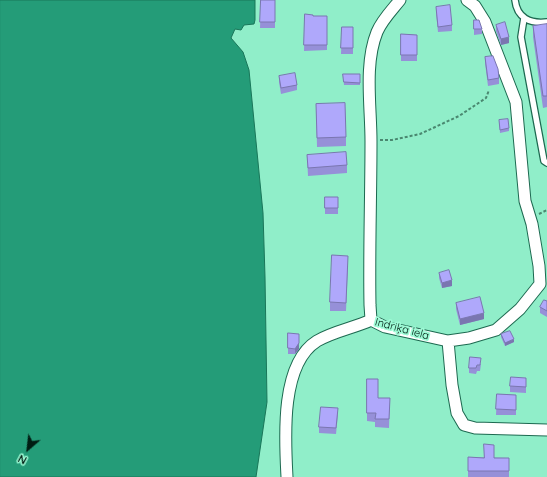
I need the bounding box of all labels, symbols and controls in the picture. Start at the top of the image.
street label: Indriķa iela [373,315,431,343]
north arrow [8,429,48,469]
text: N [16,452,29,468]

